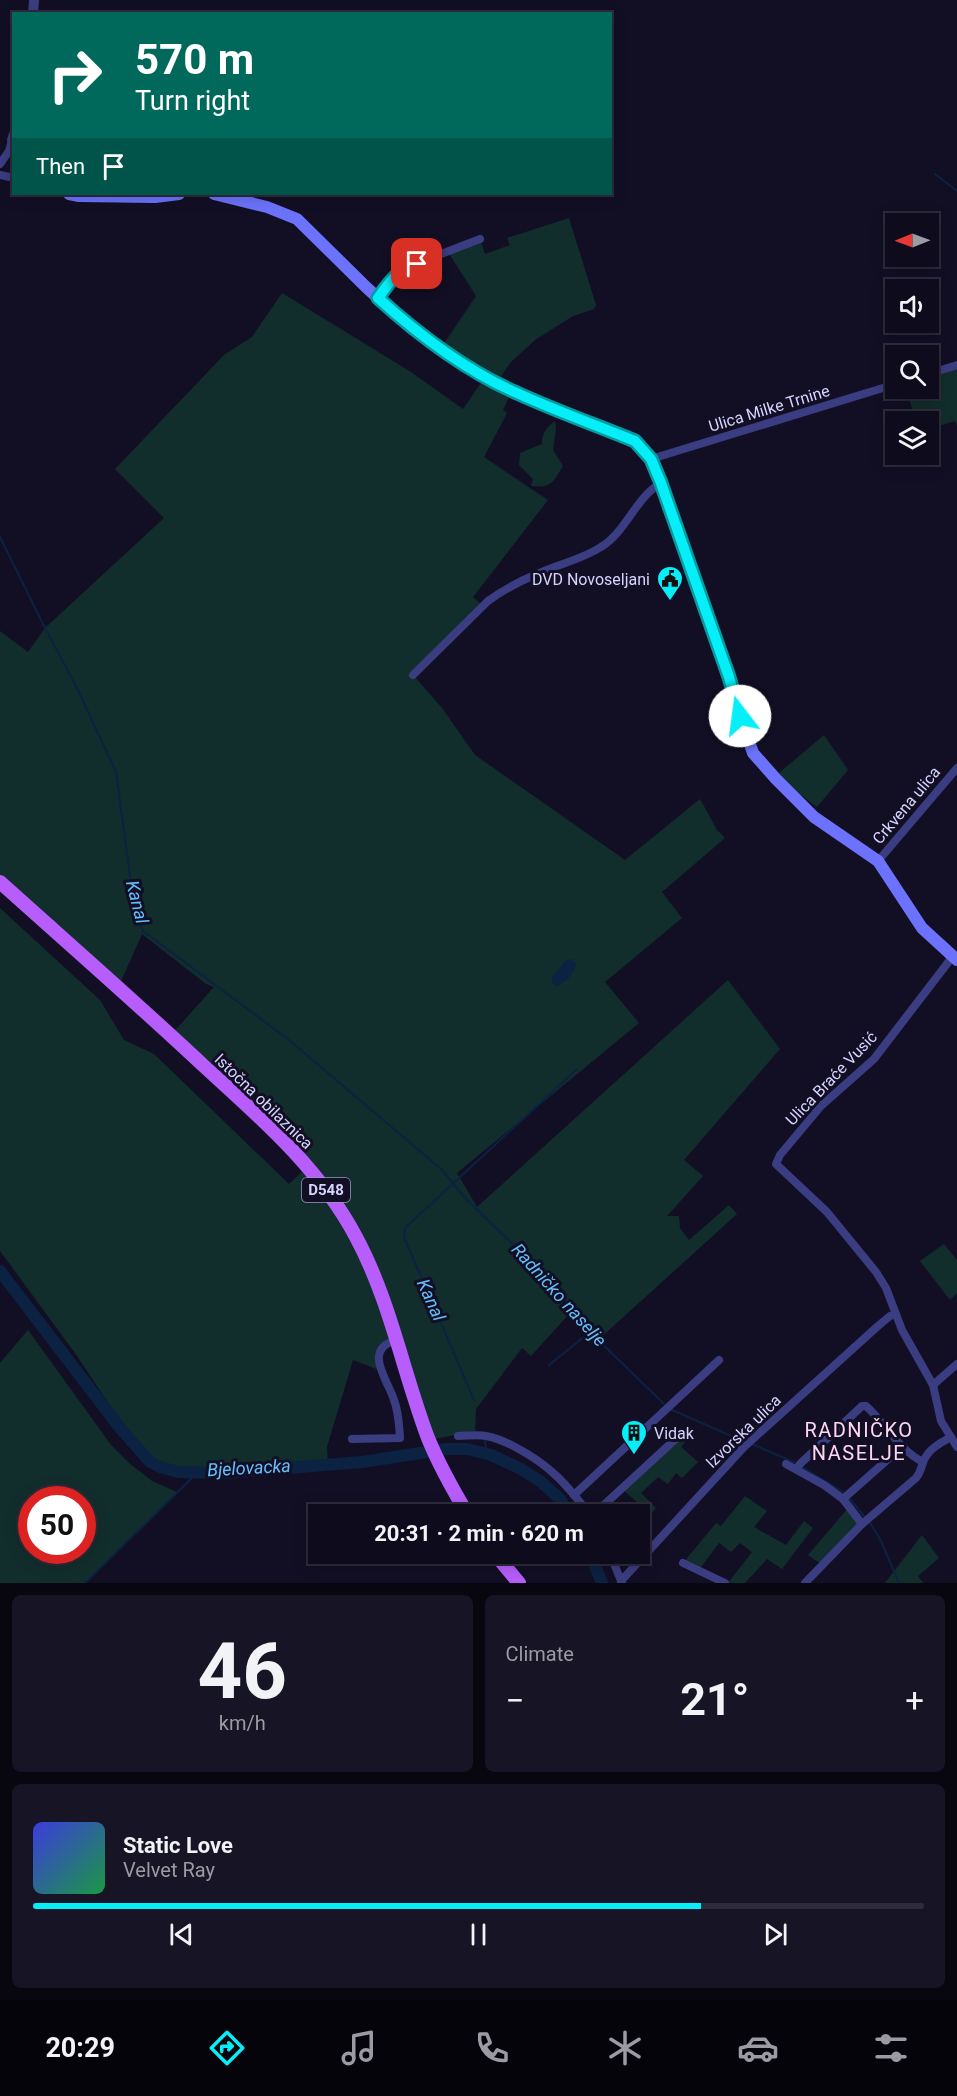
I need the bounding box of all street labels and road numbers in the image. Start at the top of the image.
street label: Ulica Milke Trnine [706,381,832,436]
street label: Crkvena ulica [868,763,944,848]
street label: Ulica Braće Vusić [782,1027,881,1129]
street label: Istočna obilaznica [211,1050,317,1153]
road number: D548 [302,1178,350,1202]
street label: Izvorska ulica [702,1391,785,1472]

